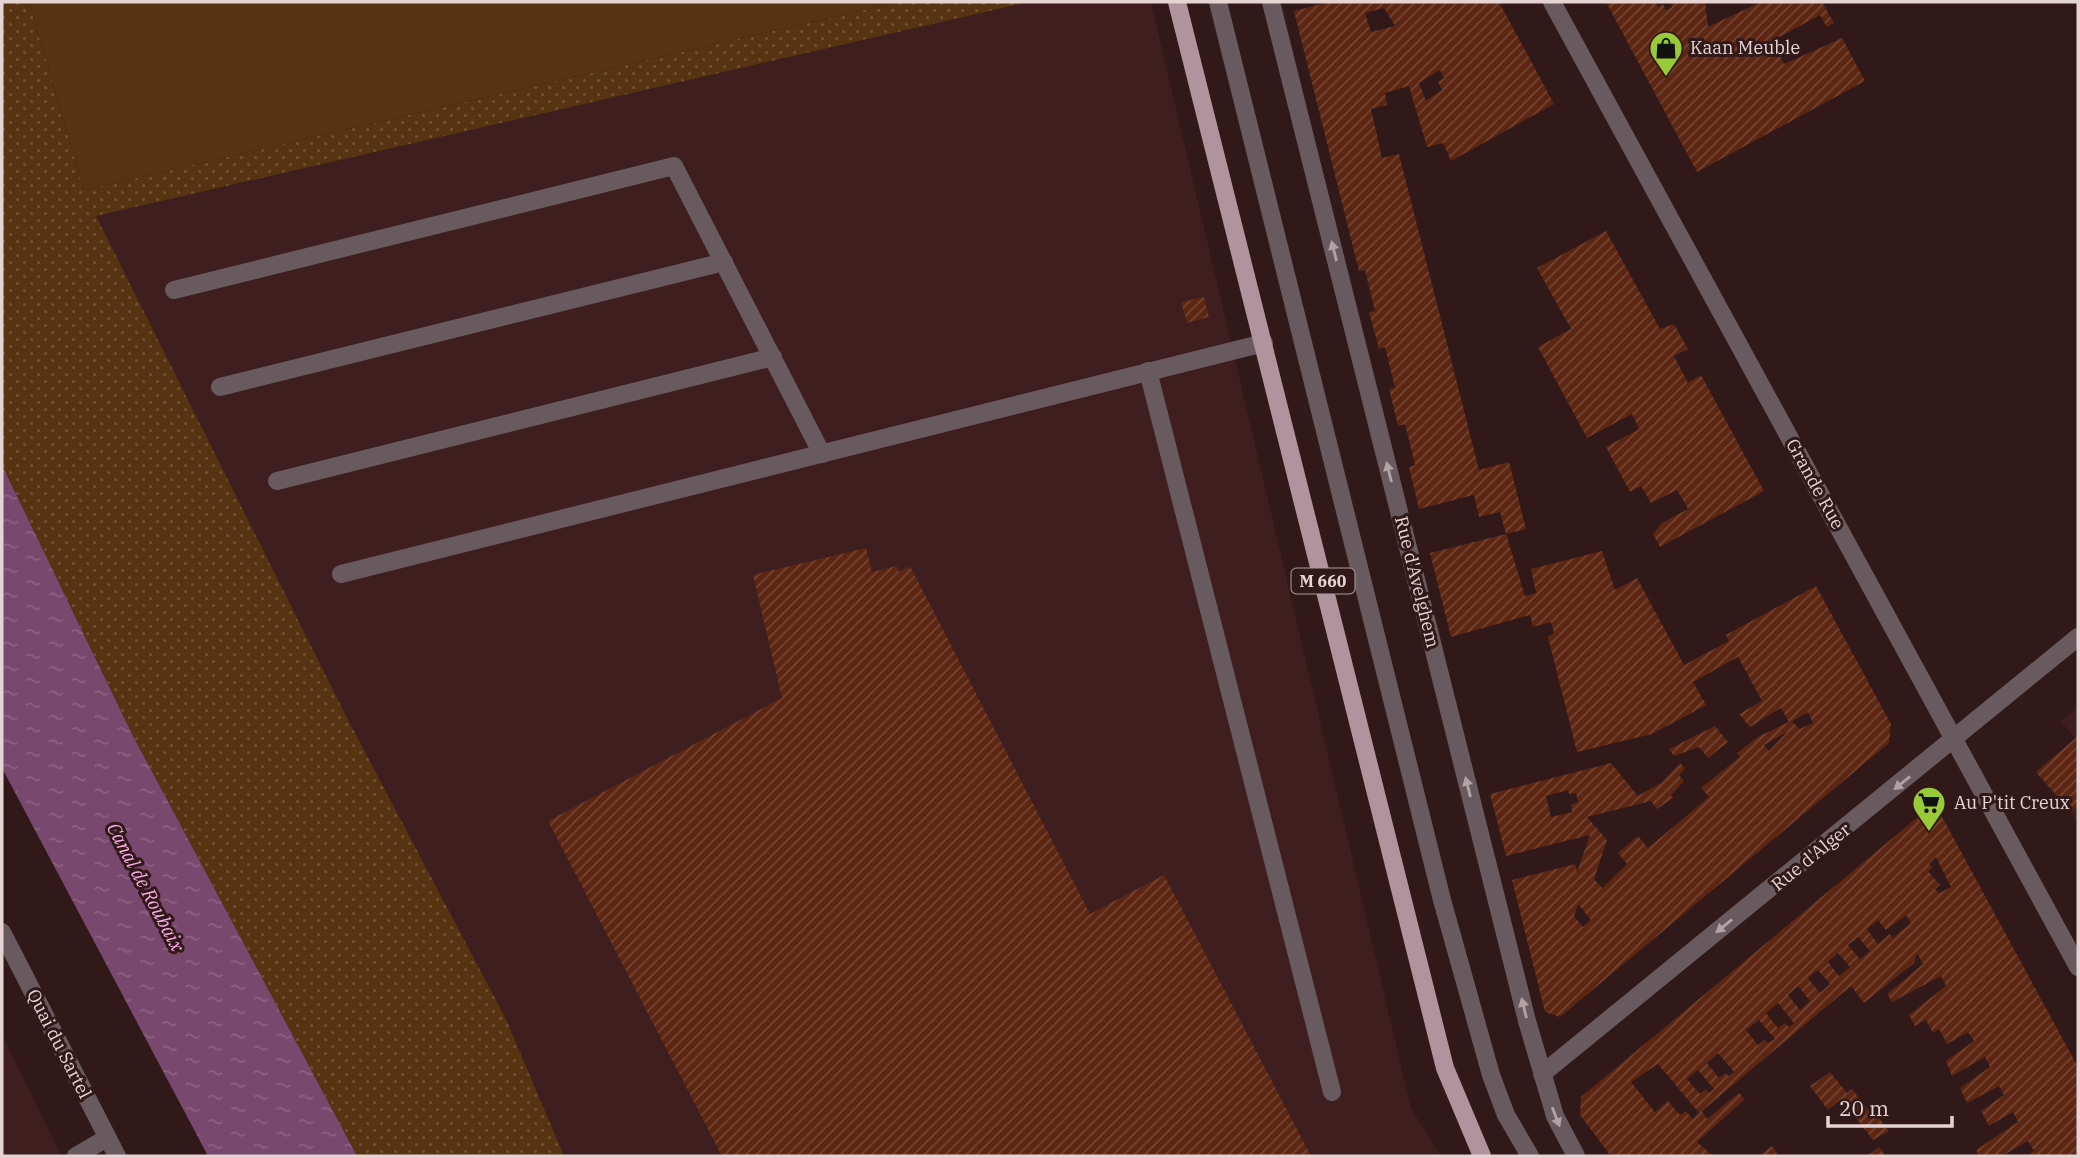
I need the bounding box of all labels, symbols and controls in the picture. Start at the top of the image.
shop icon: Kaan Meuble [1647,29,1685,78]
place label: Kaan Meuble [1690,36,1800,59]
one-way arrow [1328,240,1339,262]
street label: Grande Rue [1781,435,1850,533]
one-way arrow [1383,461,1394,483]
street label: Rue d'Avelghem [1390,514,1445,650]
road number: M 660 [1292,568,1354,594]
one-way arrow [1462,776,1473,798]
one-way arrow [1893,776,1911,791]
supermarket icon: Au P'tit Creux [1910,784,1948,833]
place label: Au P'tit Creux [1954,791,2070,814]
water label: Canal de Roubaix [102,818,190,956]
street label: Rue d'Alger [1766,818,1855,896]
one-way arrow [1716,919,1734,934]
street label: Quai du Sartel [22,985,97,1102]
one-way arrow [1518,997,1529,1019]
scale bar [1828,1084,1952,1128]
text: 20 m [1839,1094,1889,1122]
one-way arrow [1550,1106,1561,1127]

